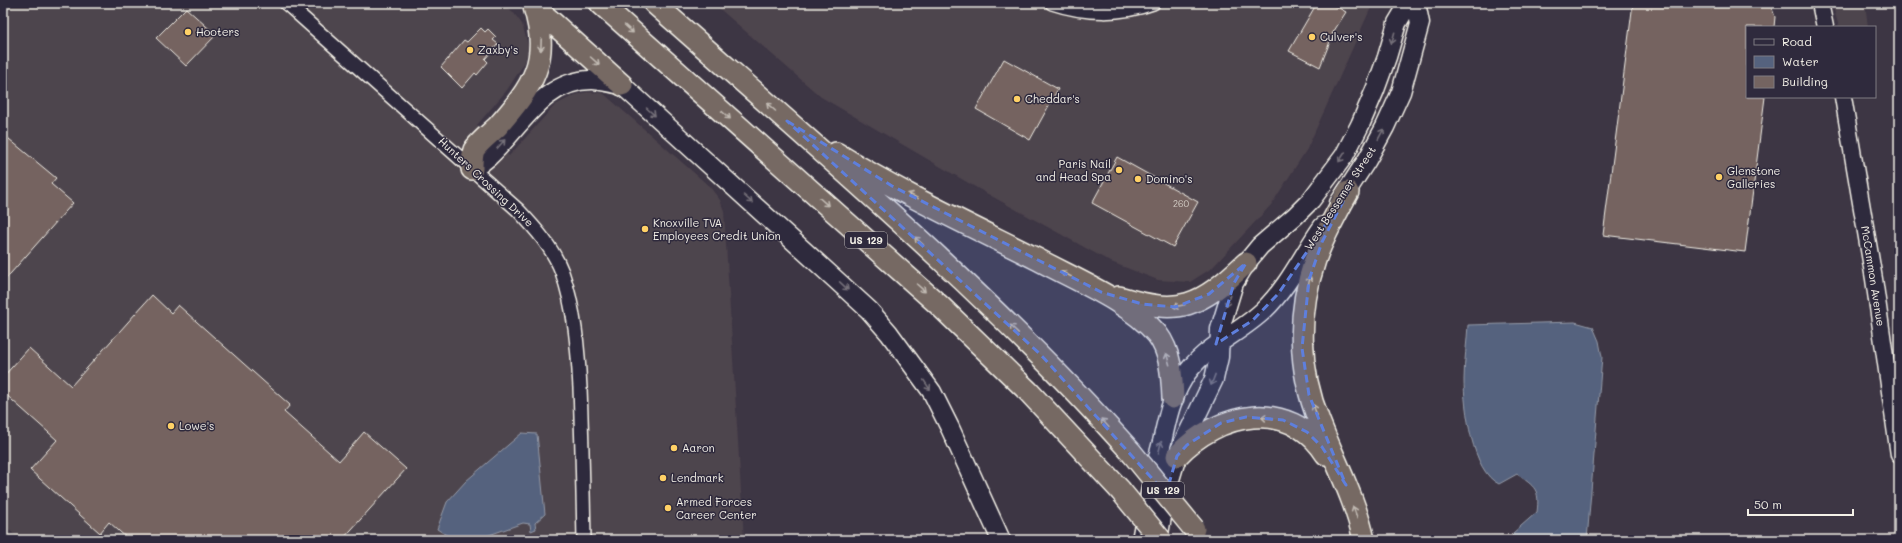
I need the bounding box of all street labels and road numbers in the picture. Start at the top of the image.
street label: Hunters Crossing Drive [436,134,537,230]
street label: West Bessemer Street [1300,143,1379,253]
street label: McCammon Avenue [1858,225,1889,327]
road number: US 129 [845,232,887,248]
road number: US 129 [1142,482,1184,498]

